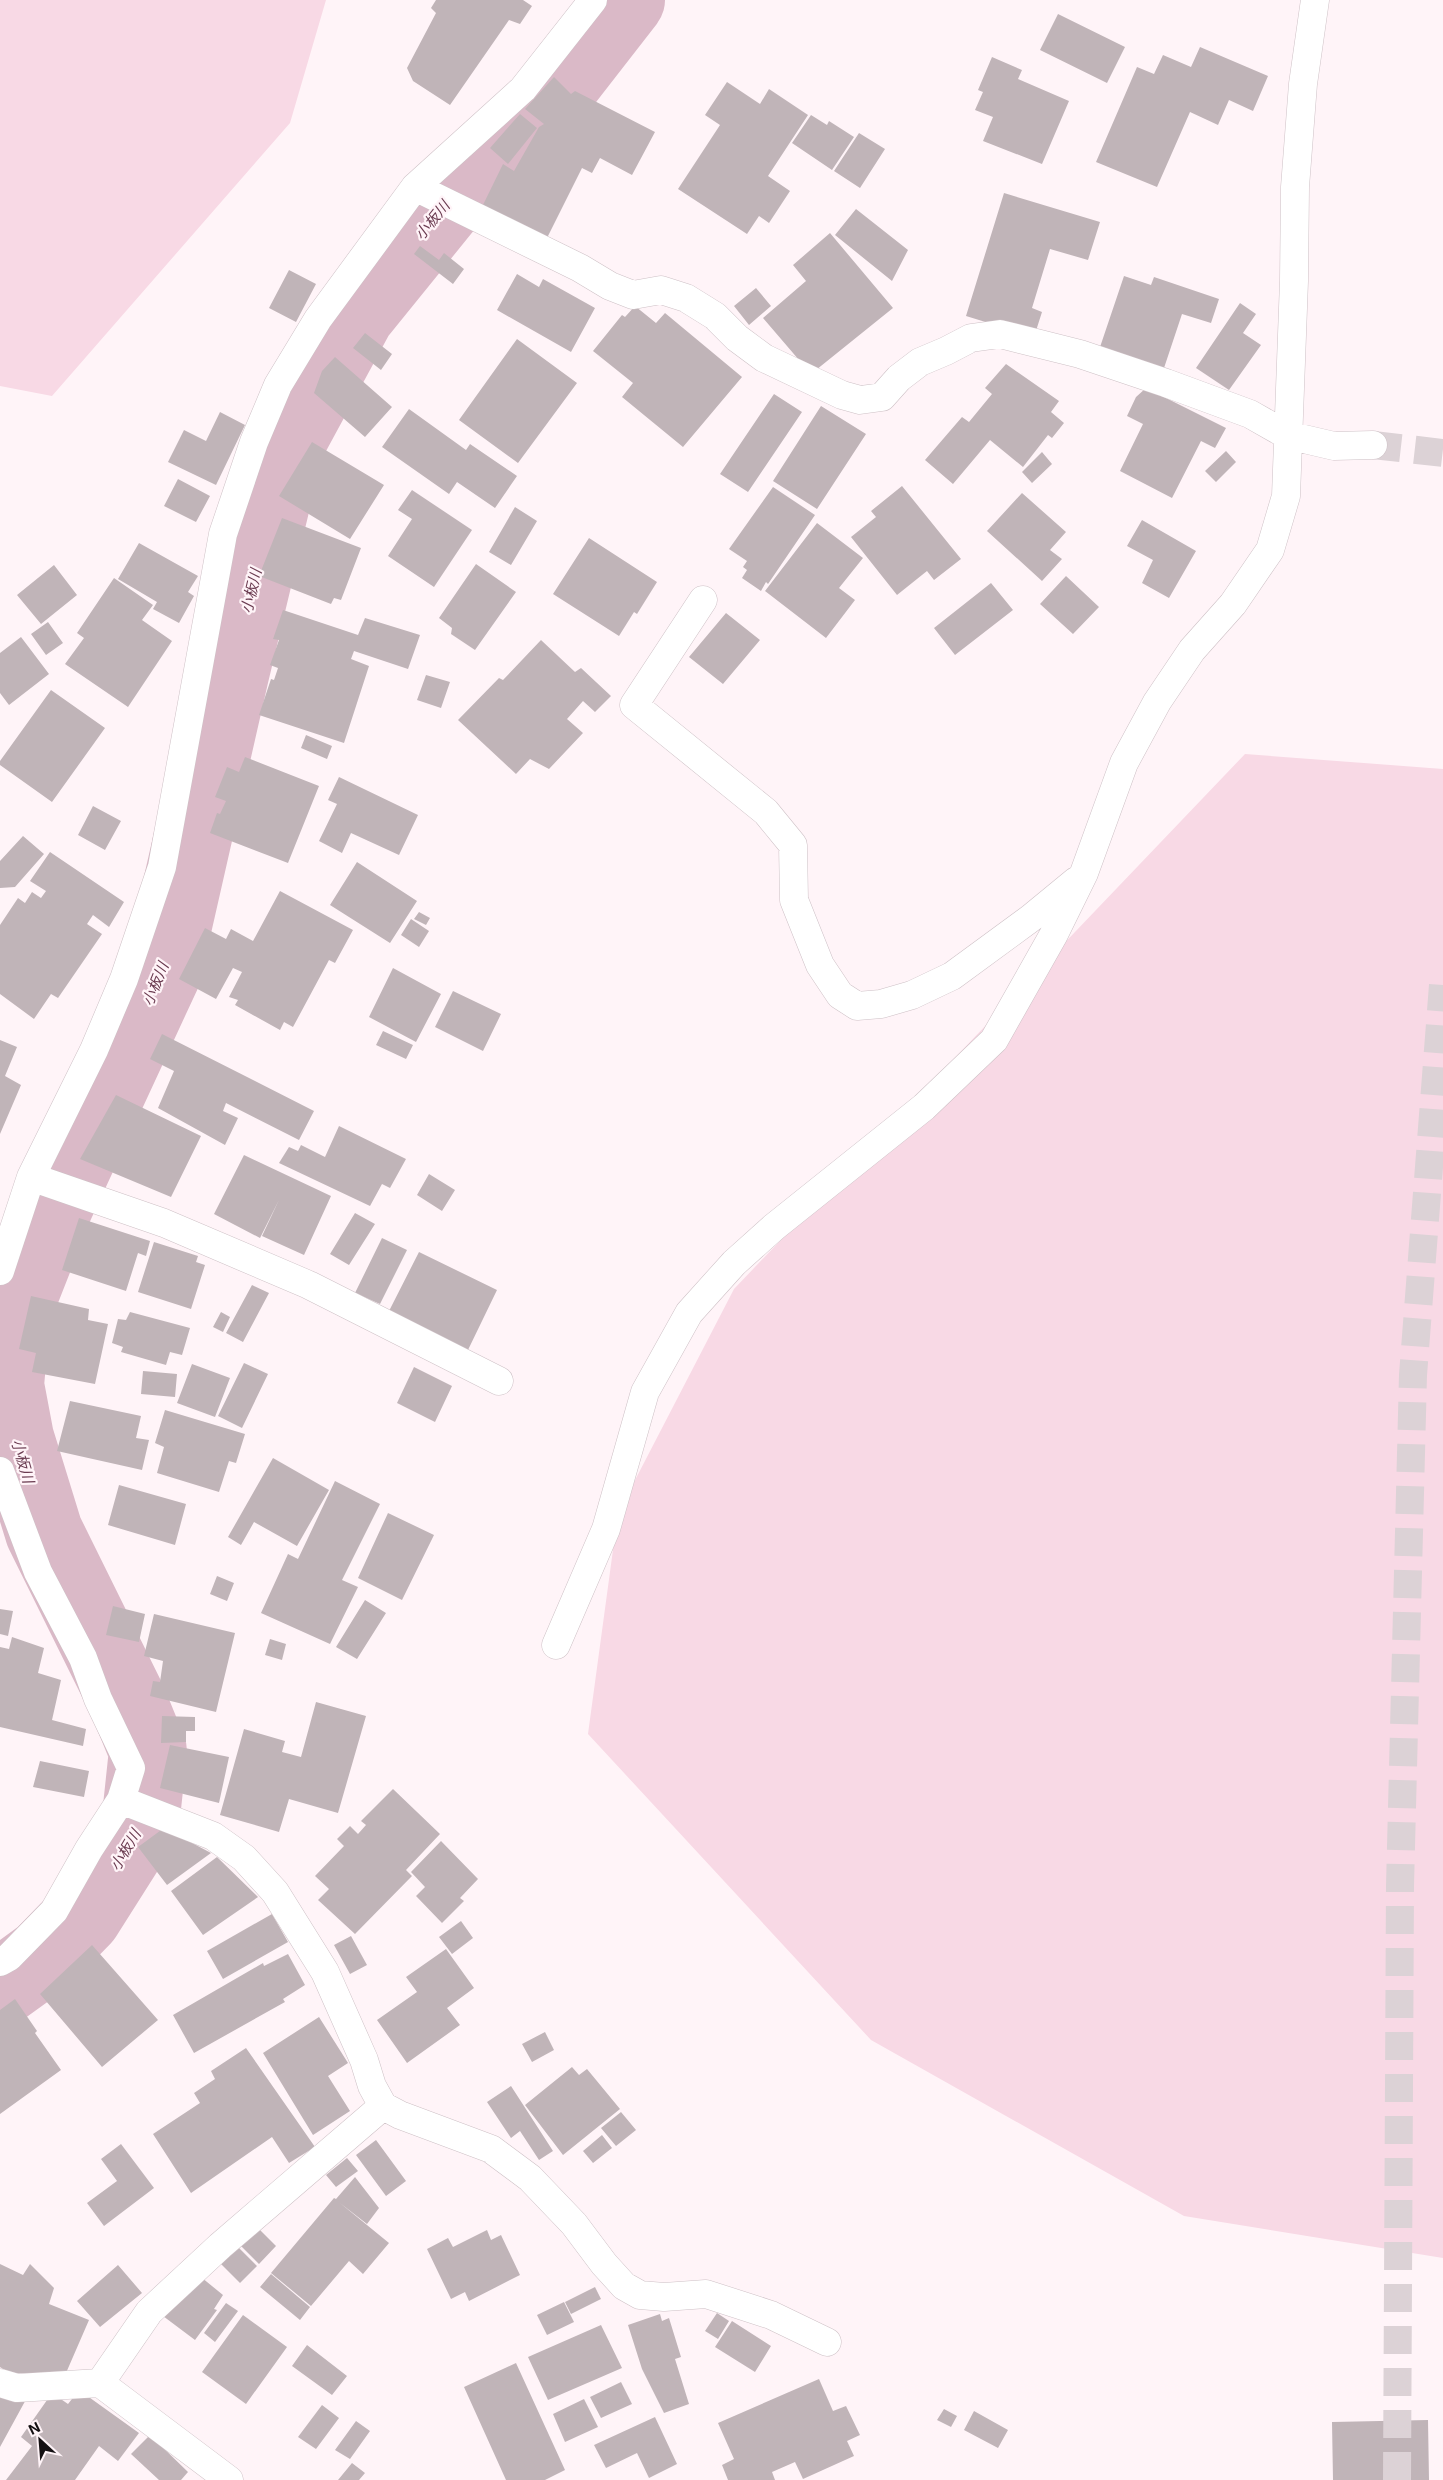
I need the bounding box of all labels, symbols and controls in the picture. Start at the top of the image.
water label: 小板川 [410,195,455,243]
water label: 小板川 [237,565,266,615]
water label: 小板川 [138,958,173,1008]
water label: 小板川 [8,1437,39,1487]
water label: 小板川 [105,1824,146,1874]
north arrow [15,2415,65,2465]
text: N [26,2418,43,2438]

